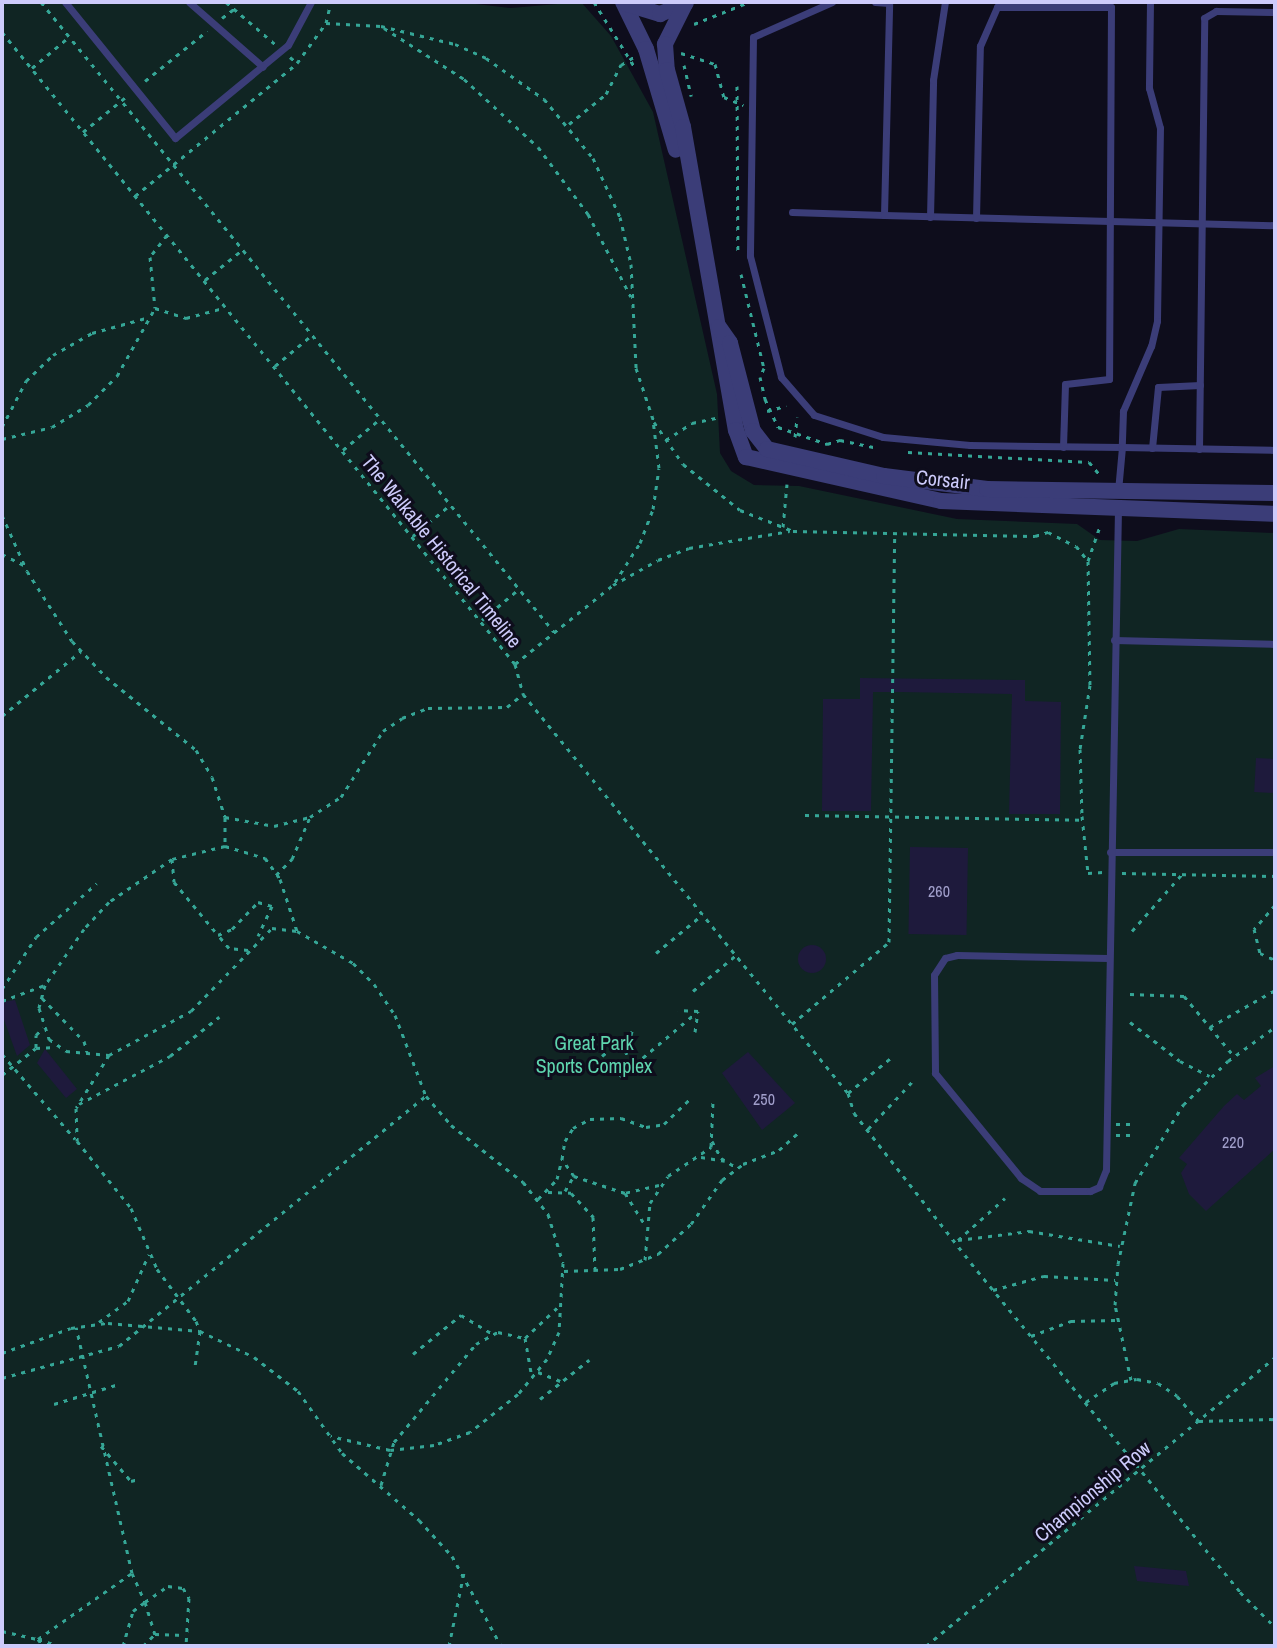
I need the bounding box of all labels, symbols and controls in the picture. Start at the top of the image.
street label: The Walkable Historical Timeline [357,450,527,652]
street label: Corsair [915,464,971,494]
house number: 260 [928,881,950,901]
park label: Great Park Sports Complex [536,1031,652,1078]
house number: 250 [753,1089,775,1109]
house number: 220 [1222,1132,1244,1152]
street label: Championship Row [1029,1436,1155,1546]

